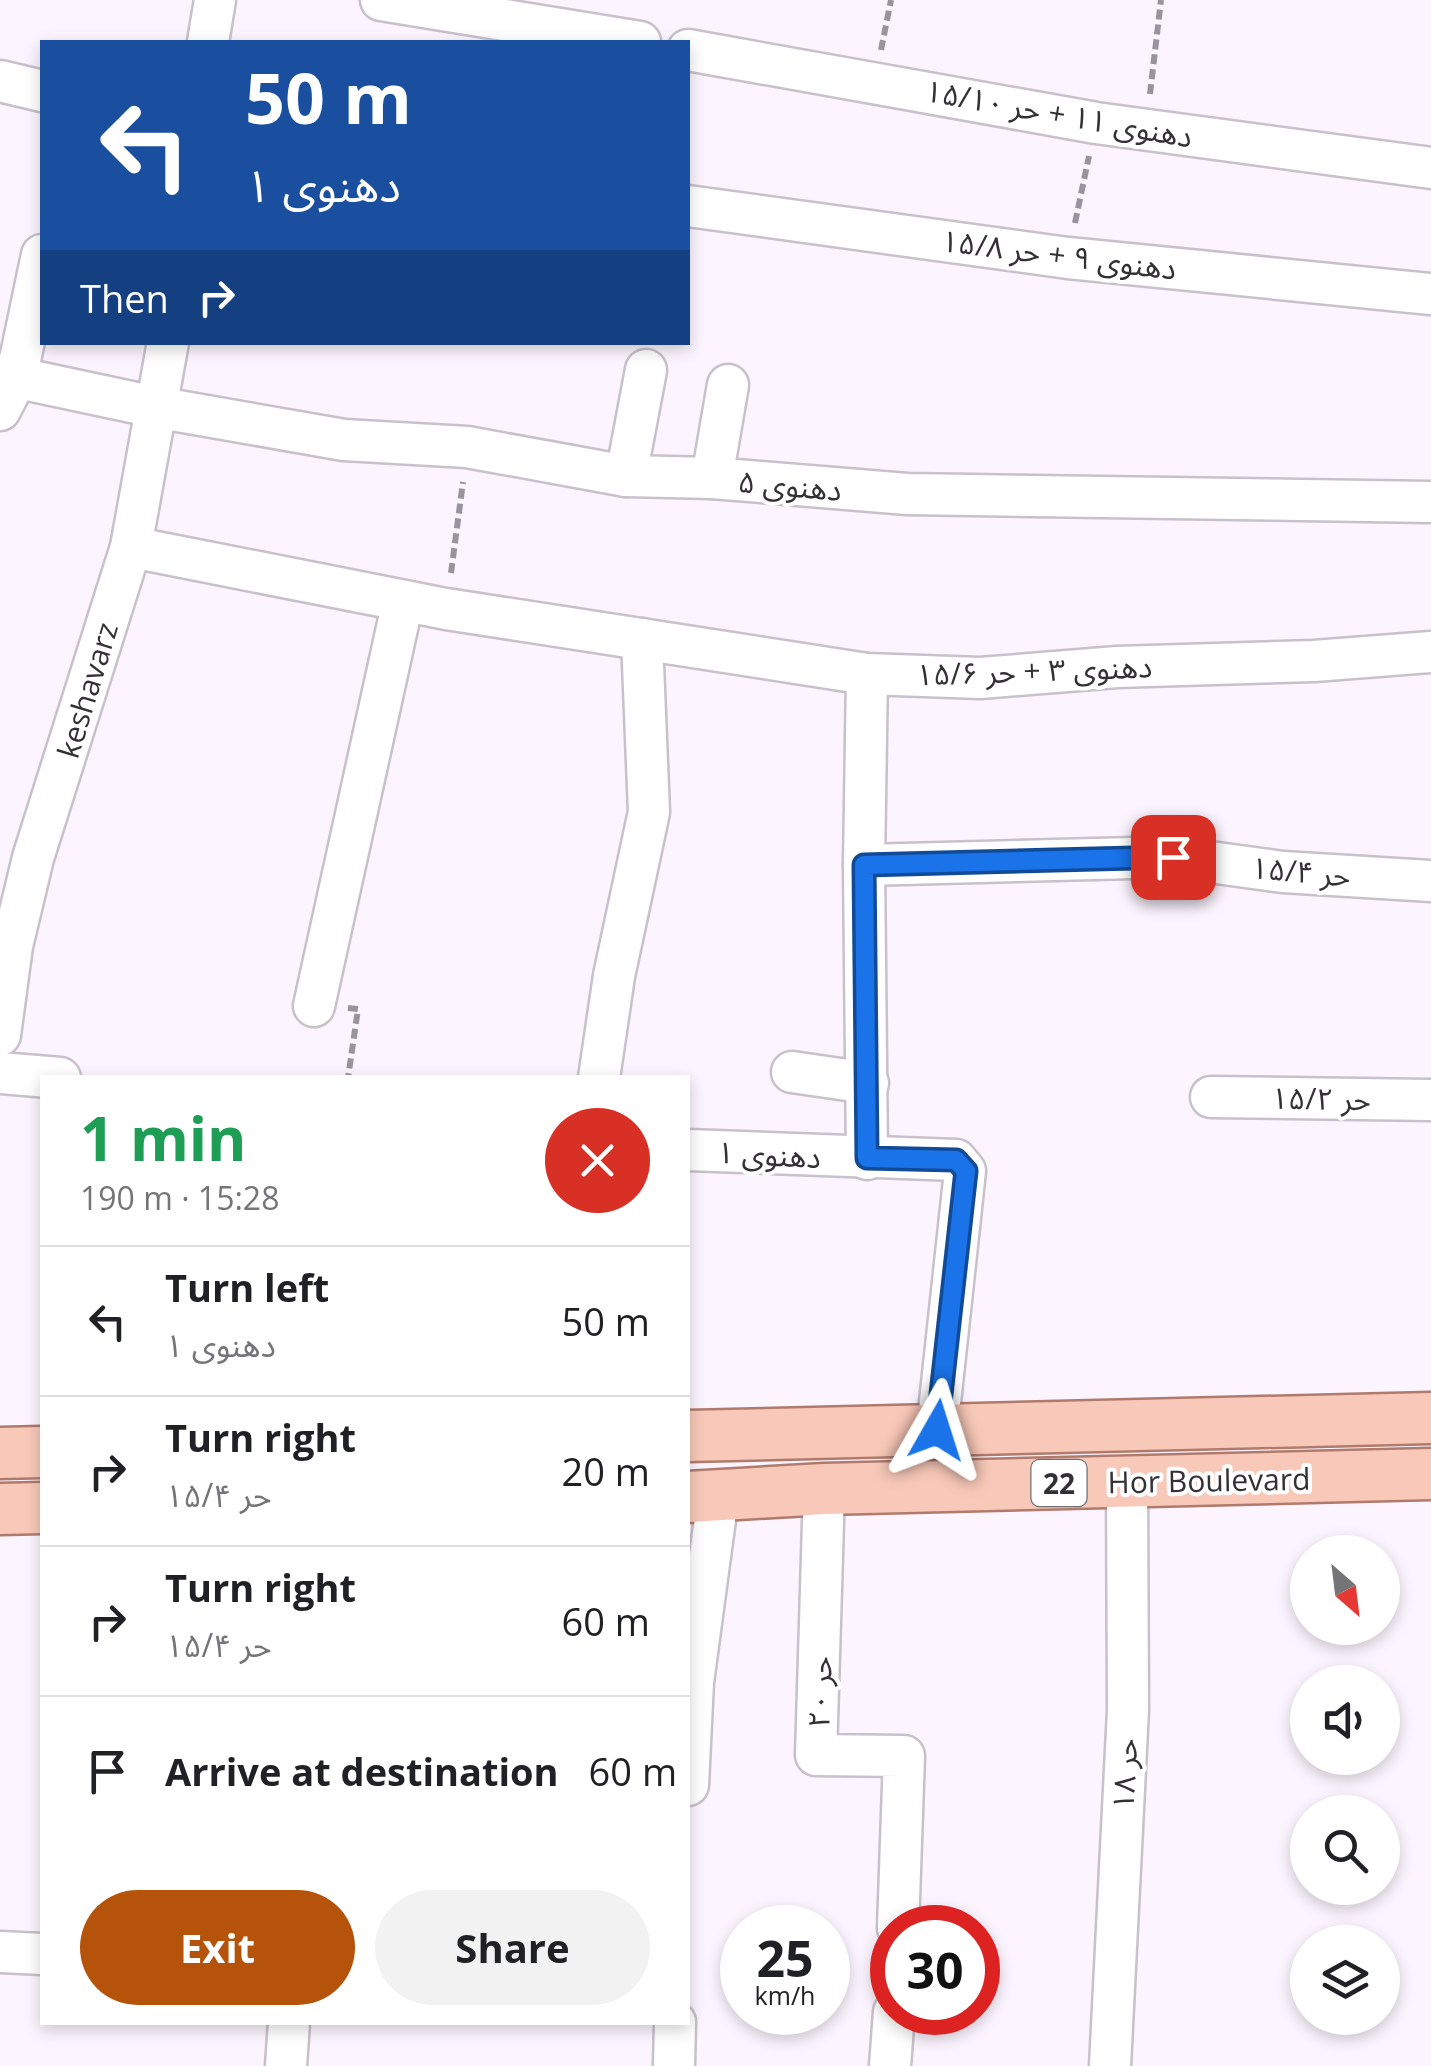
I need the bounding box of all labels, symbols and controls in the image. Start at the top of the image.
text: 50 m [245,49,412,145]
street label: دهنوی ۱۱ + حر ۱۵/۱۰ [922,69,1196,157]
icon: left [80,80,210,210]
text: دهنوی ۱ [245,154,401,215]
street label: دهنوی ۹ + حر ۱۵/۸ [939,219,1179,289]
icon: right [189,270,244,325]
text: Then [80,272,169,324]
street label: دهنوی ۵ [737,460,843,510]
street label: keshavarz [47,617,127,763]
street label: دهنوی ۳ + حر ۱۵/۶ [915,645,1153,695]
pin [1131,815,1216,900]
icon: arrive [1146,830,1201,885]
street label: حر ۱۵/۴ [1249,846,1353,896]
street label: حر ۱۵/۲ [1271,1077,1371,1119]
text: 1 min [80,1097,247,1179]
button: close [545,1108,650,1213]
street label: دهنوی ۱ [716,1131,822,1177]
text: 190 m · 15:28 [80,1176,279,1219]
text: Turn left [165,1261,329,1313]
icon: left [80,1294,135,1349]
text: 50 m [561,1295,650,1347]
text: دهنوی ۱ [165,1323,276,1366]
position arrow [885,1378,989,1482]
text: Turn right [165,1411,356,1463]
icon: right [80,1444,135,1499]
text: 20 m [561,1445,650,1497]
street label: Hor Boulevard [1107,1458,1311,1502]
road number: 22 [1032,1460,1086,1506]
text: حر ۱۵/۴ [165,1473,272,1516]
north arrow [1290,1535,1400,1645]
map controls [1290,1535,1400,2035]
text: Turn right [165,1561,356,1613]
icon: right [80,1594,135,1649]
text: 60 m [561,1595,650,1647]
text: حر ۱۵/۴ [165,1623,272,1666]
street label: حر ۲۰ [797,1655,841,1729]
button: sound [1290,1665,1400,1775]
street label: حر ۱۸ [1102,1737,1146,1811]
icon: arrive [80,1744,135,1799]
text: Arrive at destination [165,1745,559,1797]
text: 60 m [589,1745,677,1797]
button: search [1290,1795,1400,1905]
button: Exit [80,1890,355,2005]
button: Share [375,1890,650,2005]
speed limit sign: 30 [870,1905,1000,2035]
text: 25 [756,1924,814,1992]
button: layers [1290,1925,1400,2035]
text: km/h [755,1978,815,2012]

